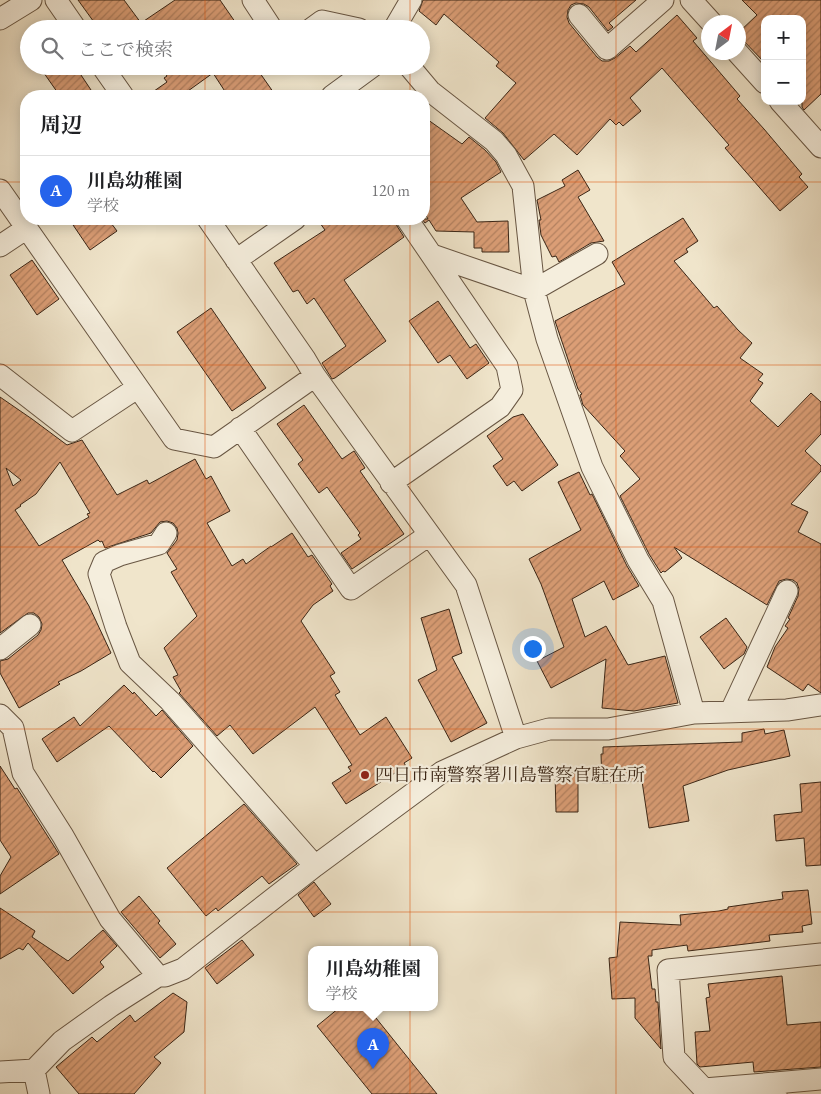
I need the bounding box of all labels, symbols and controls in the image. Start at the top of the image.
north arrow [701,15,746,60]
map controls [761,15,806,105]
button: + [761,15,806,60]
search box [20,20,430,75]
icon: search [38,34,66,62]
text: ここで検索 [78,37,173,62]
button: − [761,60,806,105]
text: 周辺 [40,111,82,138]
text: 川島幼稚園 [87,168,182,193]
text: A [50,180,62,201]
text: 120 m [371,180,410,201]
text: 学校 [87,195,119,216]
your location [520,636,546,662]
place label: 四日市南警察署川島警察官駐在所 [375,763,645,786]
marker: 四日市南警察署川島警察官駐在所 [359,769,371,781]
popup [308,946,438,1011]
text: 川島幼稚園 [325,956,421,981]
text: 学校 [325,983,358,1004]
pin: A [357,1028,389,1069]

